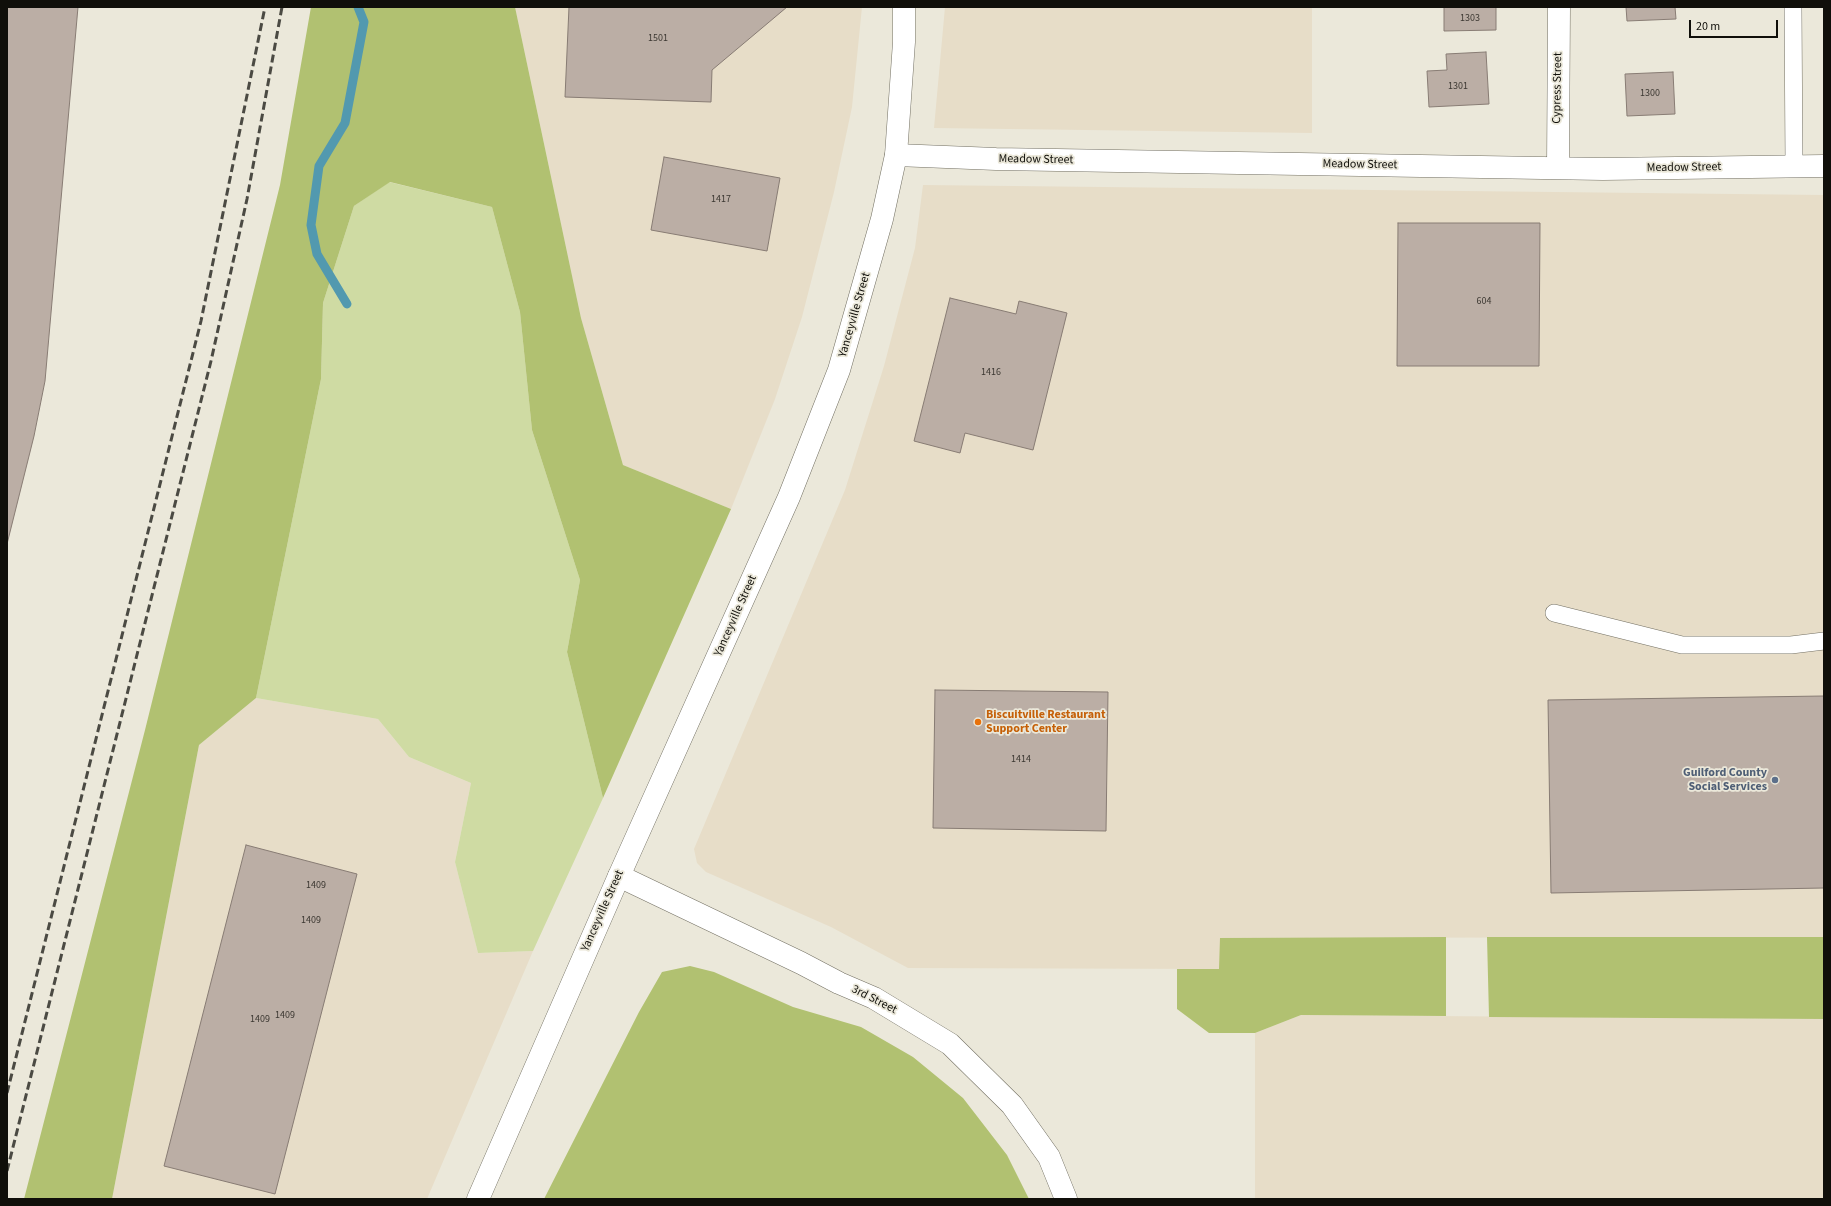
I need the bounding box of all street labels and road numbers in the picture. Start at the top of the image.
street label: Cypress Street [1550,52,1566,124]
street label: Meadow Street [998,152,1074,168]
street label: Meadow Street [1322,157,1398,173]
street label: Meadow Street [1646,160,1722,176]
street label: Yanceyville Street [836,271,874,359]
street label: Yanceyville Street [712,573,760,659]
street label: Yanceyville Street [579,868,627,954]
street label: 3rd Street [849,982,899,1018]

